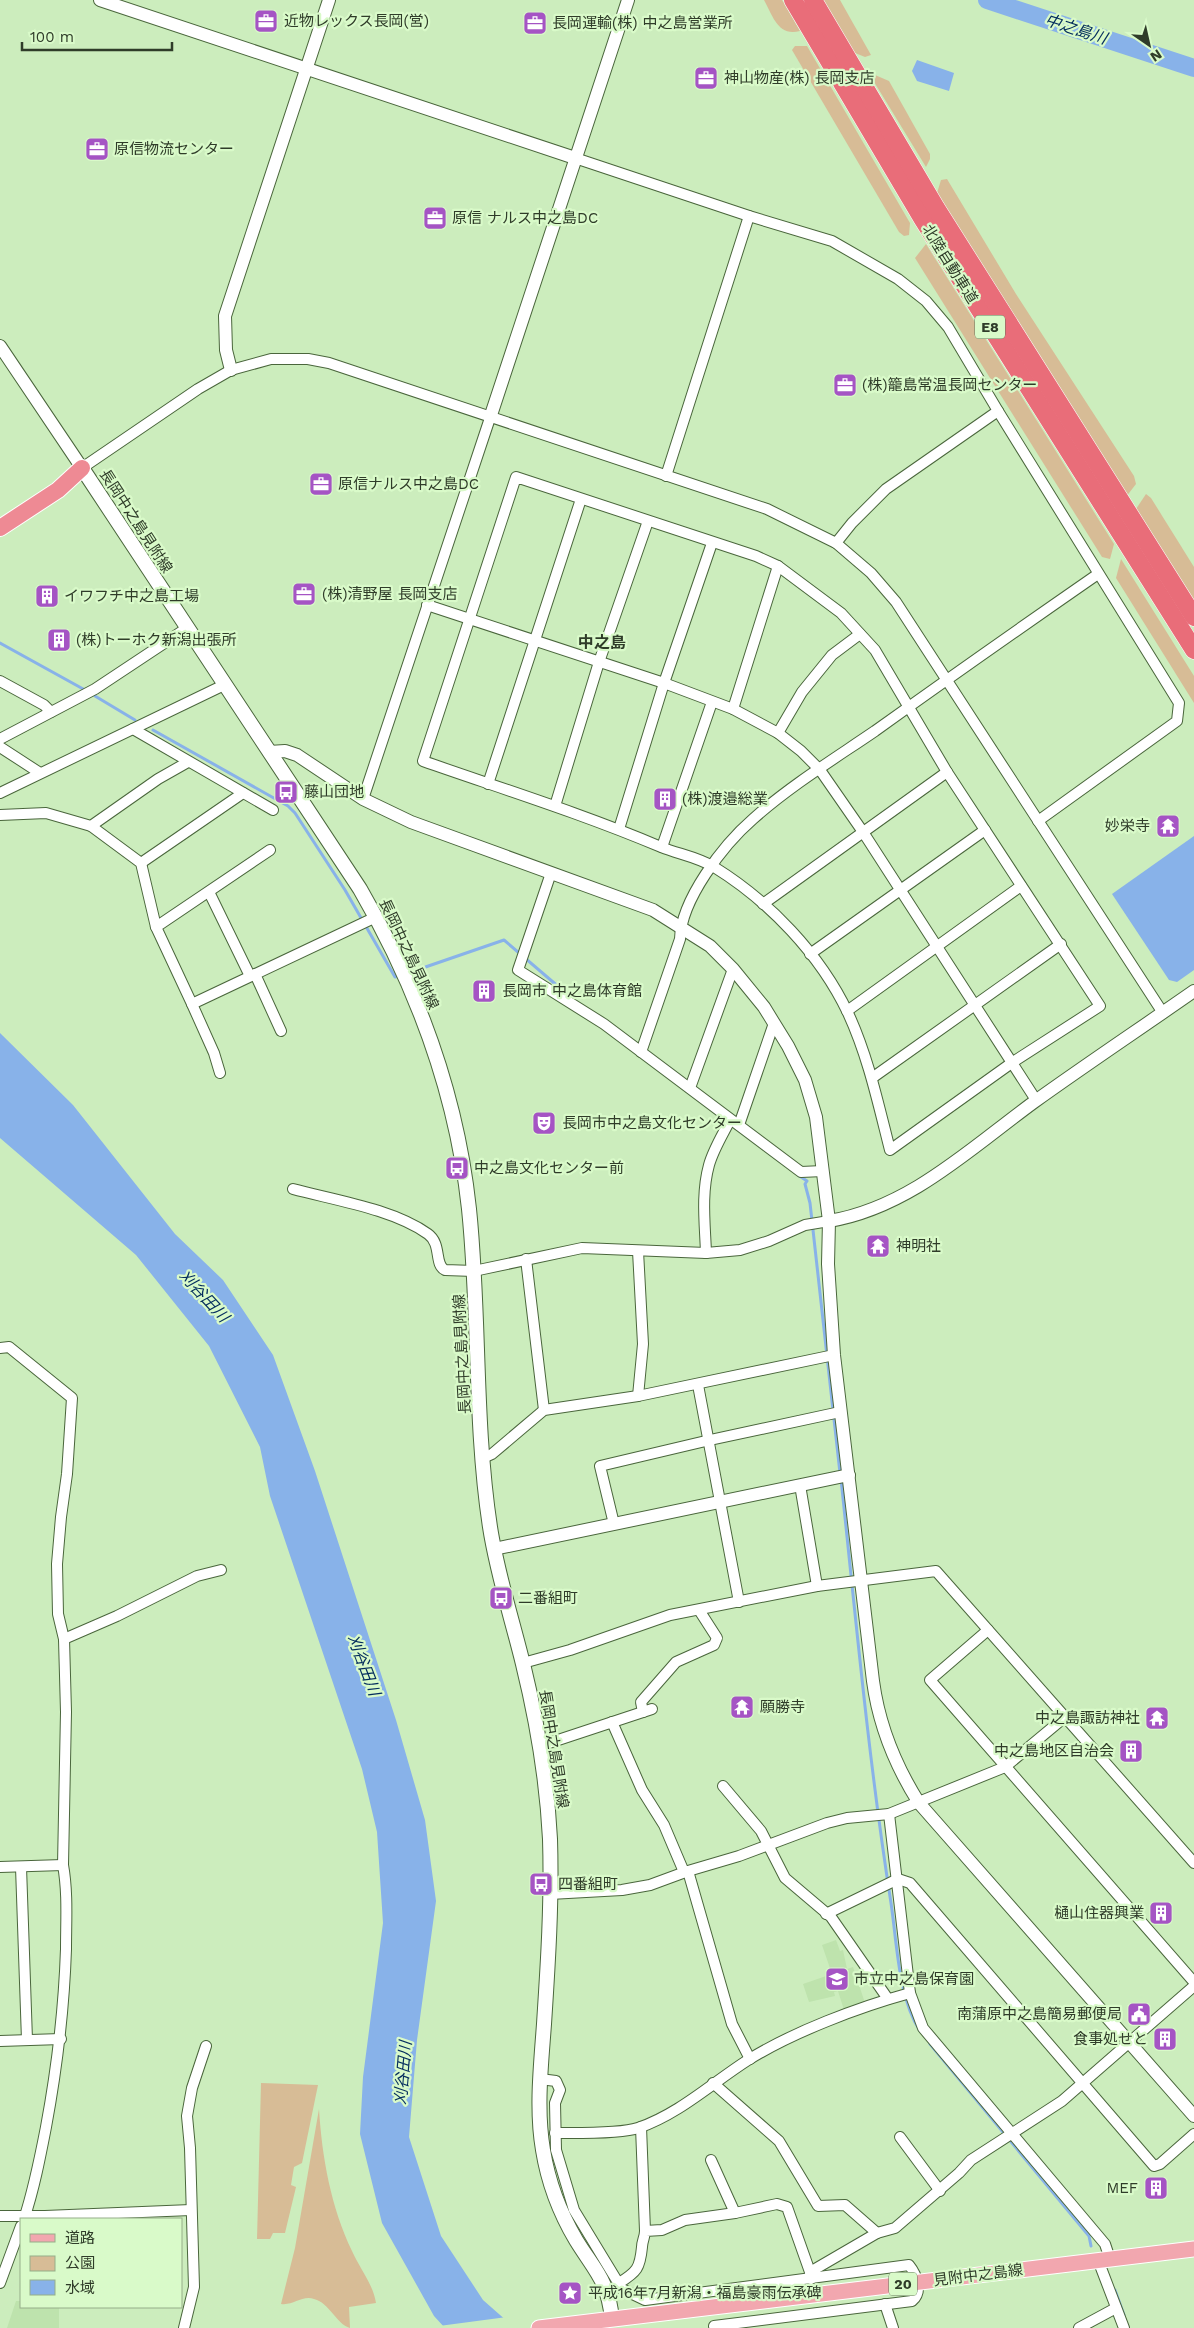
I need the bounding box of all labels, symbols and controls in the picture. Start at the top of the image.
office icon: 近物レックス長岡(営) [253,8,279,34]
office icon: 長岡運輸(株) 中之島営業所 [522,10,548,36]
water label: 中之島川 [1043,10,1111,49]
place label: 近物レックス長岡(営) [284,12,429,30]
place label: 長岡運輸(株) 中之島営業所 [552,14,733,32]
scale bar [22,20,172,52]
north arrow [1124,20,1174,70]
text: 100 m [30,28,74,46]
text: N [1147,46,1165,65]
office icon: 神山物産(株) 長岡支店 [693,65,719,91]
place label: 神山物産(株) 長岡支店 [724,69,875,87]
office icon: 原信物流センター [84,136,110,162]
place label: 原信物流センター [114,140,234,158]
office icon: 原信 ナルス中之島DC [422,205,448,231]
place label: 原信 ナルス中之島DC [452,209,598,227]
street label: 北陸自動車道 [919,221,981,307]
road number: E8 [975,316,1005,338]
office icon: (株)籠島常温長岡センター [832,372,858,398]
place label: (株)籠島常温長岡センター [862,376,1038,394]
street label: 長岡中之島見附線 [96,466,176,576]
office icon: 原信ナルス中之島DC [308,471,334,497]
place label: 原信ナルス中之島DC [338,475,479,493]
office icon: (株)清野屋 長岡支店 [291,581,317,607]
building icon: イワフチ中之島工場 [34,583,60,609]
place label: (株)清野屋 長岡支店 [322,585,458,603]
place label: イワフチ中之島工場 [64,587,199,605]
building icon: (株)トーホク新潟出張所 [46,627,72,653]
place label: (株)トーホク新潟出張所 [76,631,237,649]
district label: 中之島 [578,633,626,652]
bus stop icon: 藤山団地 [273,779,299,805]
place label: 藤山団地 [304,783,364,801]
building icon: (株)渡邉総業 [652,786,678,812]
place label: (株)渡邉総業 [682,790,768,808]
temple icon: 妙栄寺 [1155,813,1181,839]
place label: 妙栄寺 [1105,817,1150,835]
street label: 長岡中之島見附線 [375,896,443,1012]
building icon: 長岡市 中之島体育館 [471,978,497,1004]
place label: 長岡市 中之島体育館 [502,982,642,1000]
theatre icon: 長岡市中之島文化センター [531,1110,557,1136]
place label: 長岡市中之島文化センター [562,1114,742,1132]
bus stop icon: 中之島文化センター前 [444,1155,470,1181]
place label: 中之島文化センター前 [474,1159,624,1177]
temple icon: 神明社 [865,1233,891,1259]
place label: 神明社 [896,1237,941,1255]
water label: 刈谷田川 [175,1266,234,1327]
street label: 長岡中之島見附線 [450,1294,474,1414]
bus stop icon: 二番組町 [488,1585,514,1611]
place label: 二番組町 [518,1589,578,1607]
water label: 刈谷田川 [344,1632,385,1700]
street label: 長岡中之島見附線 [536,1688,572,1810]
temple icon: 願勝寺 [729,1694,755,1720]
place label: 願勝寺 [760,1698,805,1716]
temple icon: 中之島諏訪神社 [1144,1705,1170,1731]
place label: 中之島諏訪神社 [1035,1709,1140,1727]
building icon: 中之島地区自治会 [1118,1738,1144,1764]
place label: 中之島地区自治会 [994,1742,1114,1760]
bus stop icon: 四番組町 [528,1871,554,1897]
place label: 四番組町 [558,1875,618,1893]
building icon: 樋山住器興業 [1148,1900,1174,1926]
place label: 樋山住器興業 [1054,1904,1144,1922]
school or university icon: 市立中之島保育園 [824,1966,850,1992]
place label: 市立中之島保育園 [854,1970,974,1988]
public building icon: 南蒲原中之島簡易郵便局 [1126,2001,1152,2027]
place label: 南蒲原中之島簡易郵便局 [957,2005,1122,2023]
building icon: 食事処せと [1152,2026,1178,2052]
place label: 食事処せと [1073,2030,1148,2048]
water label: 刈谷田川 [391,2038,415,2106]
building icon: MEF [1143,2175,1169,2201]
place label: MEF [1106,2179,1138,2197]
legend [20,2218,182,2308]
text: 道路 [65,2229,95,2247]
text: 公園 [65,2254,95,2272]
street label: 見附中之島線 [932,2261,1024,2289]
road number: 20 [889,2272,917,2296]
text: 水域 [65,2279,95,2297]
place icon: 平成16年7月新潟・福島豪雨伝承碑 [557,2280,583,2306]
place label: 平成16年7月新潟・福島豪雨伝承碑 [588,2284,821,2302]

